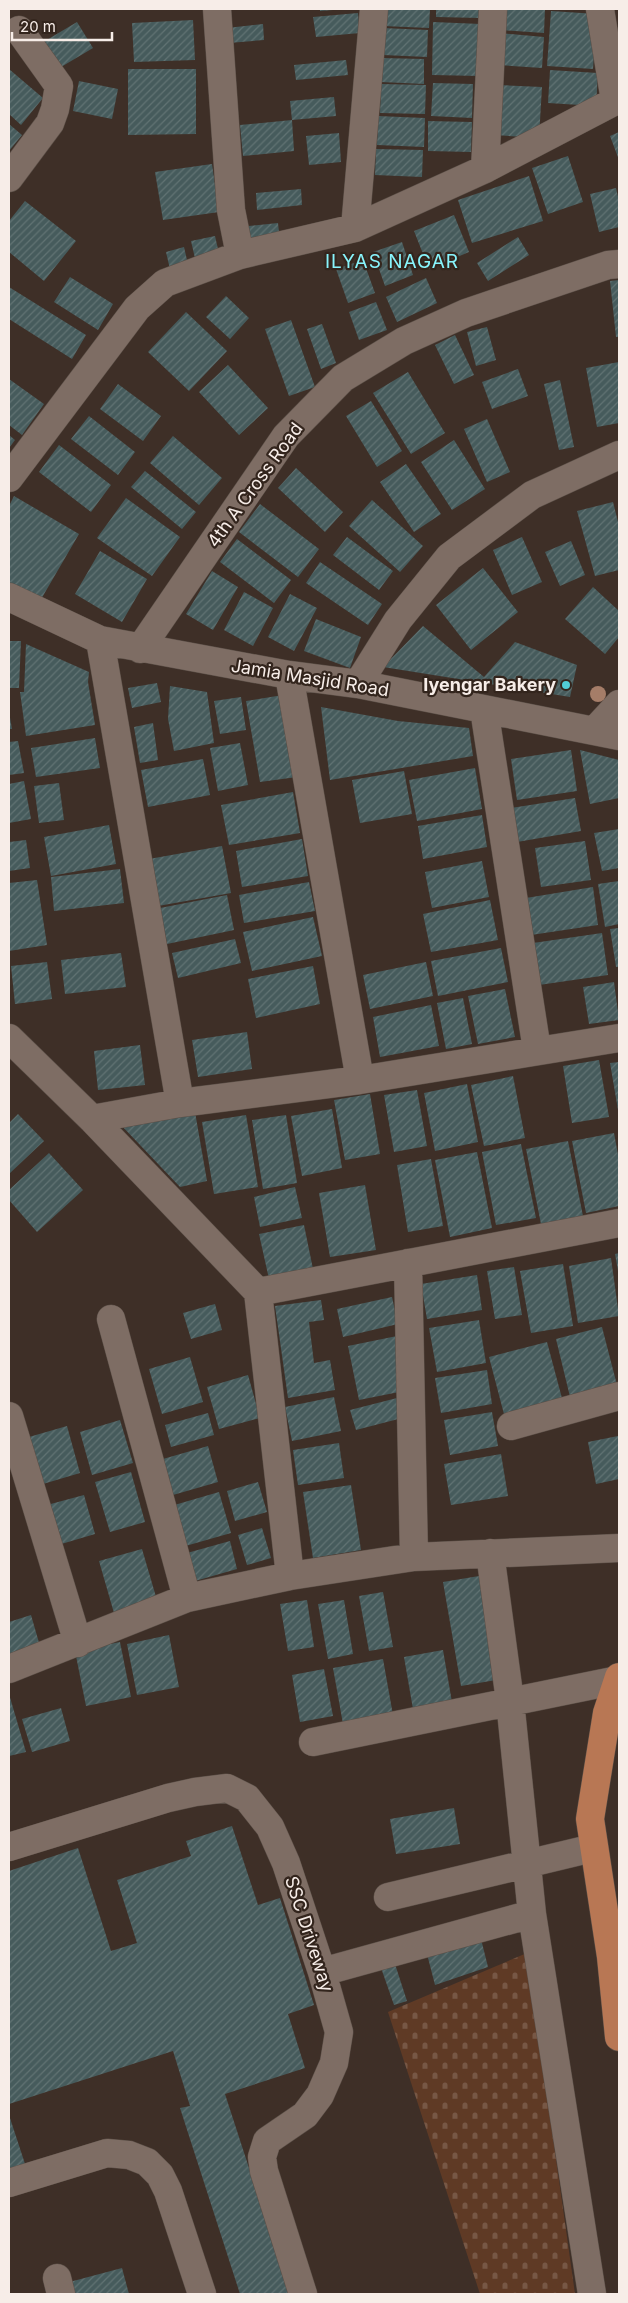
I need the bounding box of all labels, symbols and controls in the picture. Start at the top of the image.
scale bar [12,10,112,42]
text: 20 m [20,17,56,36]
district label: ILYAS NAGAR [325,250,459,273]
street label: 4th A Cross Road [202,418,307,551]
street label: Jamia Masjid Road [230,655,391,700]
place label: Iyengar Bakery [423,674,556,695]
marker: Iyengar Bakery [560,679,572,691]
street label: SSC Driveway [281,1873,338,1994]

